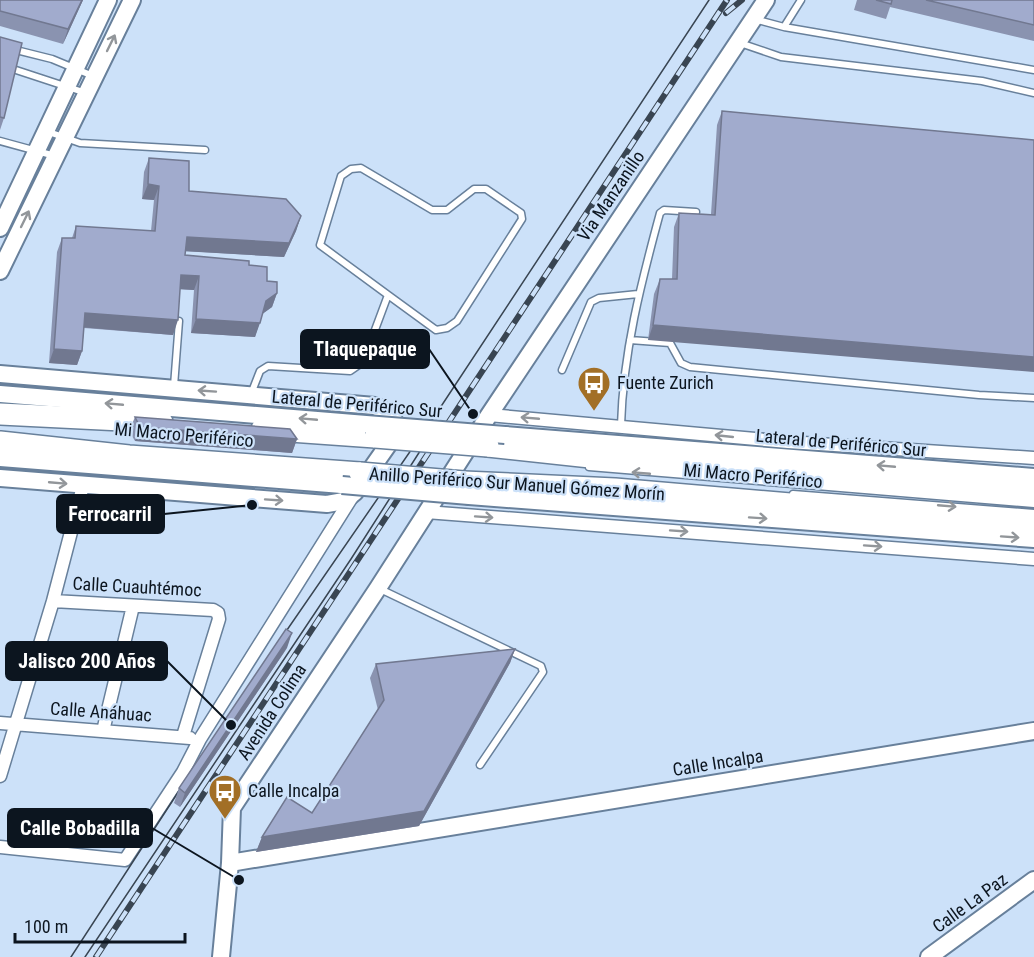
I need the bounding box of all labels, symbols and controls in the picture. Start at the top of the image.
one-way arrow [105,35,117,53]
street label: Via Manzanillo [573,146,649,245]
one-way arrow [20,210,32,228]
callout: Tlaquepaque [301,330,429,368]
text: Tlaquepaque [313,337,417,361]
bus stop icon: Fuente Zurich [576,365,612,412]
place label: Fuente Zurich [617,372,714,393]
one-way arrow [198,385,218,396]
street label: Lateral de Periférico Sur [271,386,444,421]
one-way arrow [104,398,124,409]
one-way arrow [521,412,541,423]
one-way arrow [298,413,318,424]
street label: Mi Macro Periférico [114,418,255,451]
street label: Lateral de Periférico Sur [755,425,928,460]
one-way arrow [715,430,735,441]
street label: Mi Macro Periférico [683,459,824,492]
one-way arrow [877,460,897,471]
street label: Anillo Periférico Sur Manuel Gómez Morín [368,463,666,504]
one-way arrow [631,467,651,478]
one-way arrow [48,478,68,489]
callout: Ferrocarril [57,495,164,533]
one-way arrow [263,495,283,506]
one-way arrow [936,501,956,512]
text: Ferrocarril [68,502,152,526]
one-way arrow [474,511,494,522]
one-way arrow [748,513,768,524]
one-way arrow [668,526,688,537]
one-way arrow [999,532,1019,543]
one-way arrow [863,541,883,552]
street label: Calle Cuauhtémoc [72,573,202,600]
callout: Jalisco 200 Años [6,642,167,680]
text: Jalisco 200 Años [18,649,156,673]
street label: Avenida Colima [233,660,310,764]
street label: Calle Anáhuac [50,697,153,726]
street label: Calle Incalpa [671,745,765,780]
bus stop icon: Calle Incalpa [207,773,243,820]
place label: Calle Incalpa [248,780,339,801]
callout: Calle Bobadilla [8,809,152,847]
text: Calle Bobadilla [20,816,140,840]
street label: Calle La Paz [928,868,1011,937]
scale bar [15,906,184,944]
text: 100 m [24,916,68,937]

